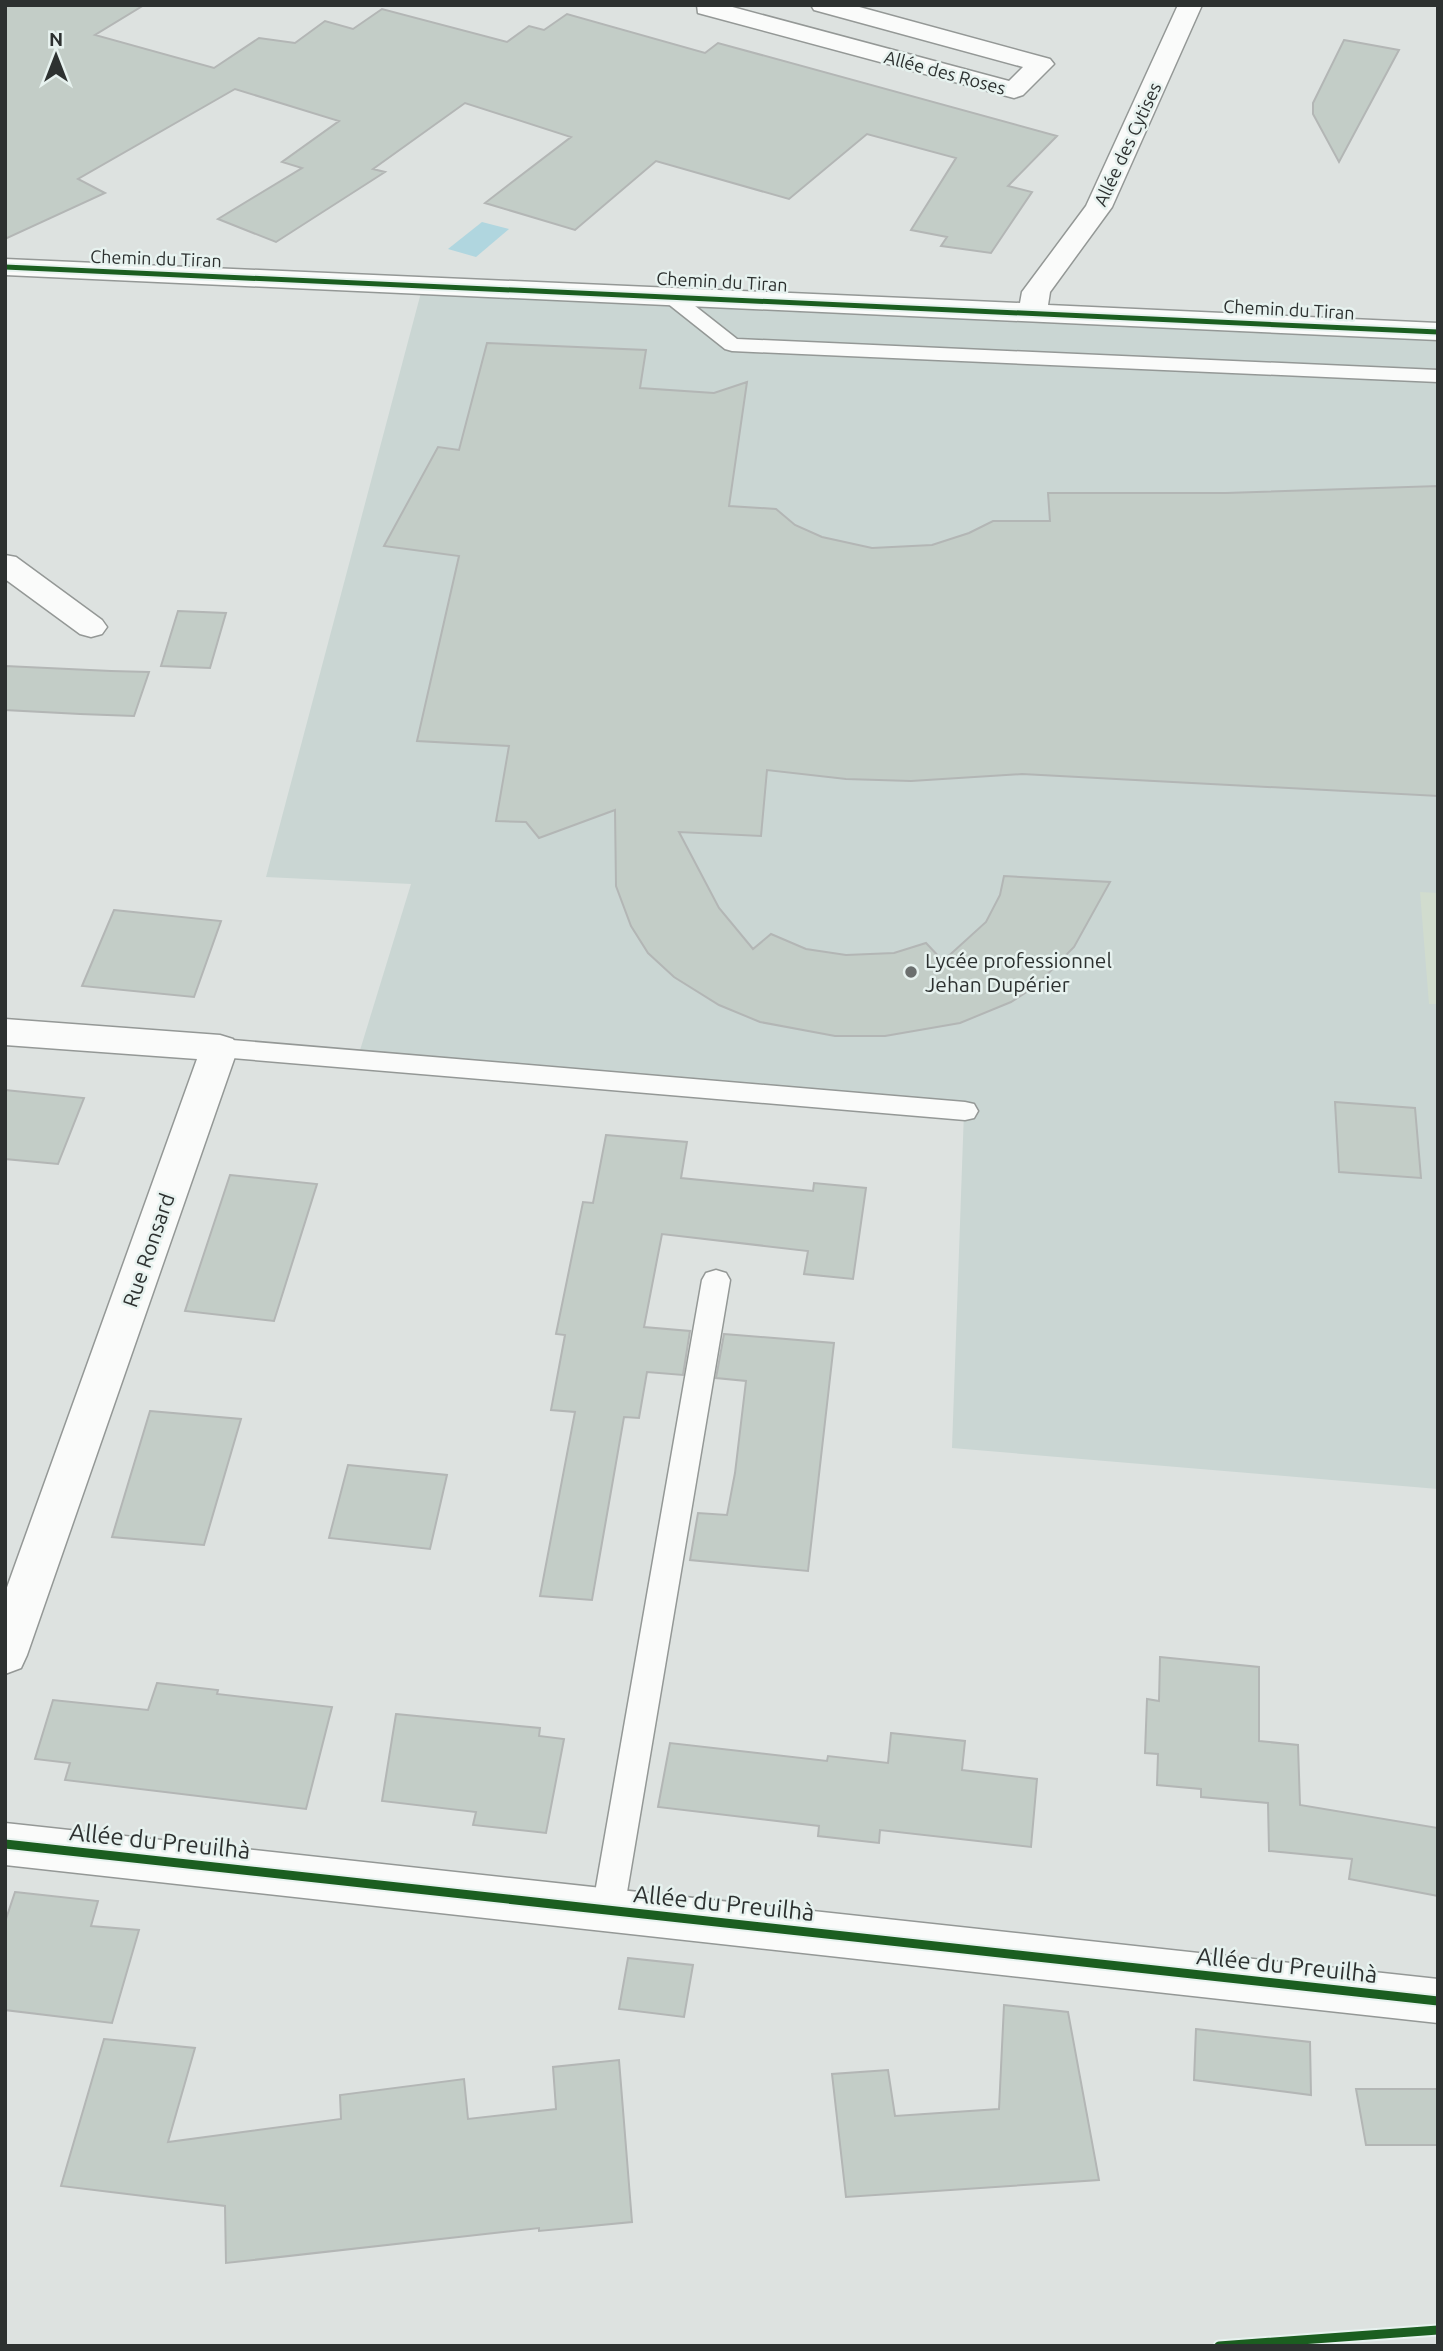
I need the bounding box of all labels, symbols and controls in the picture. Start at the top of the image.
north arrow [21,21,91,91]
text: N [49,28,63,50]
street label: Allée des Roses [882,46,1008,98]
street label: Allée des Cytises [1090,79,1165,209]
street label: Chemin du Tiran [90,246,222,270]
street label: Chemin du Tiran [656,268,788,294]
street label: Chemin du Tiran [1223,296,1355,322]
place label: Lycée professionnel Jehan Dupérier [925,948,1112,996]
marker: Lycée professionnel Jehan Dupérier [903,964,919,980]
street label: Rue Ronsard [117,1190,179,1310]
street label: Allée du Preuilhà [68,1818,252,1864]
street label: Allée du Preuilhà [632,1880,816,1926]
street label: Allée du Preuilhà [1195,1942,1379,1988]

